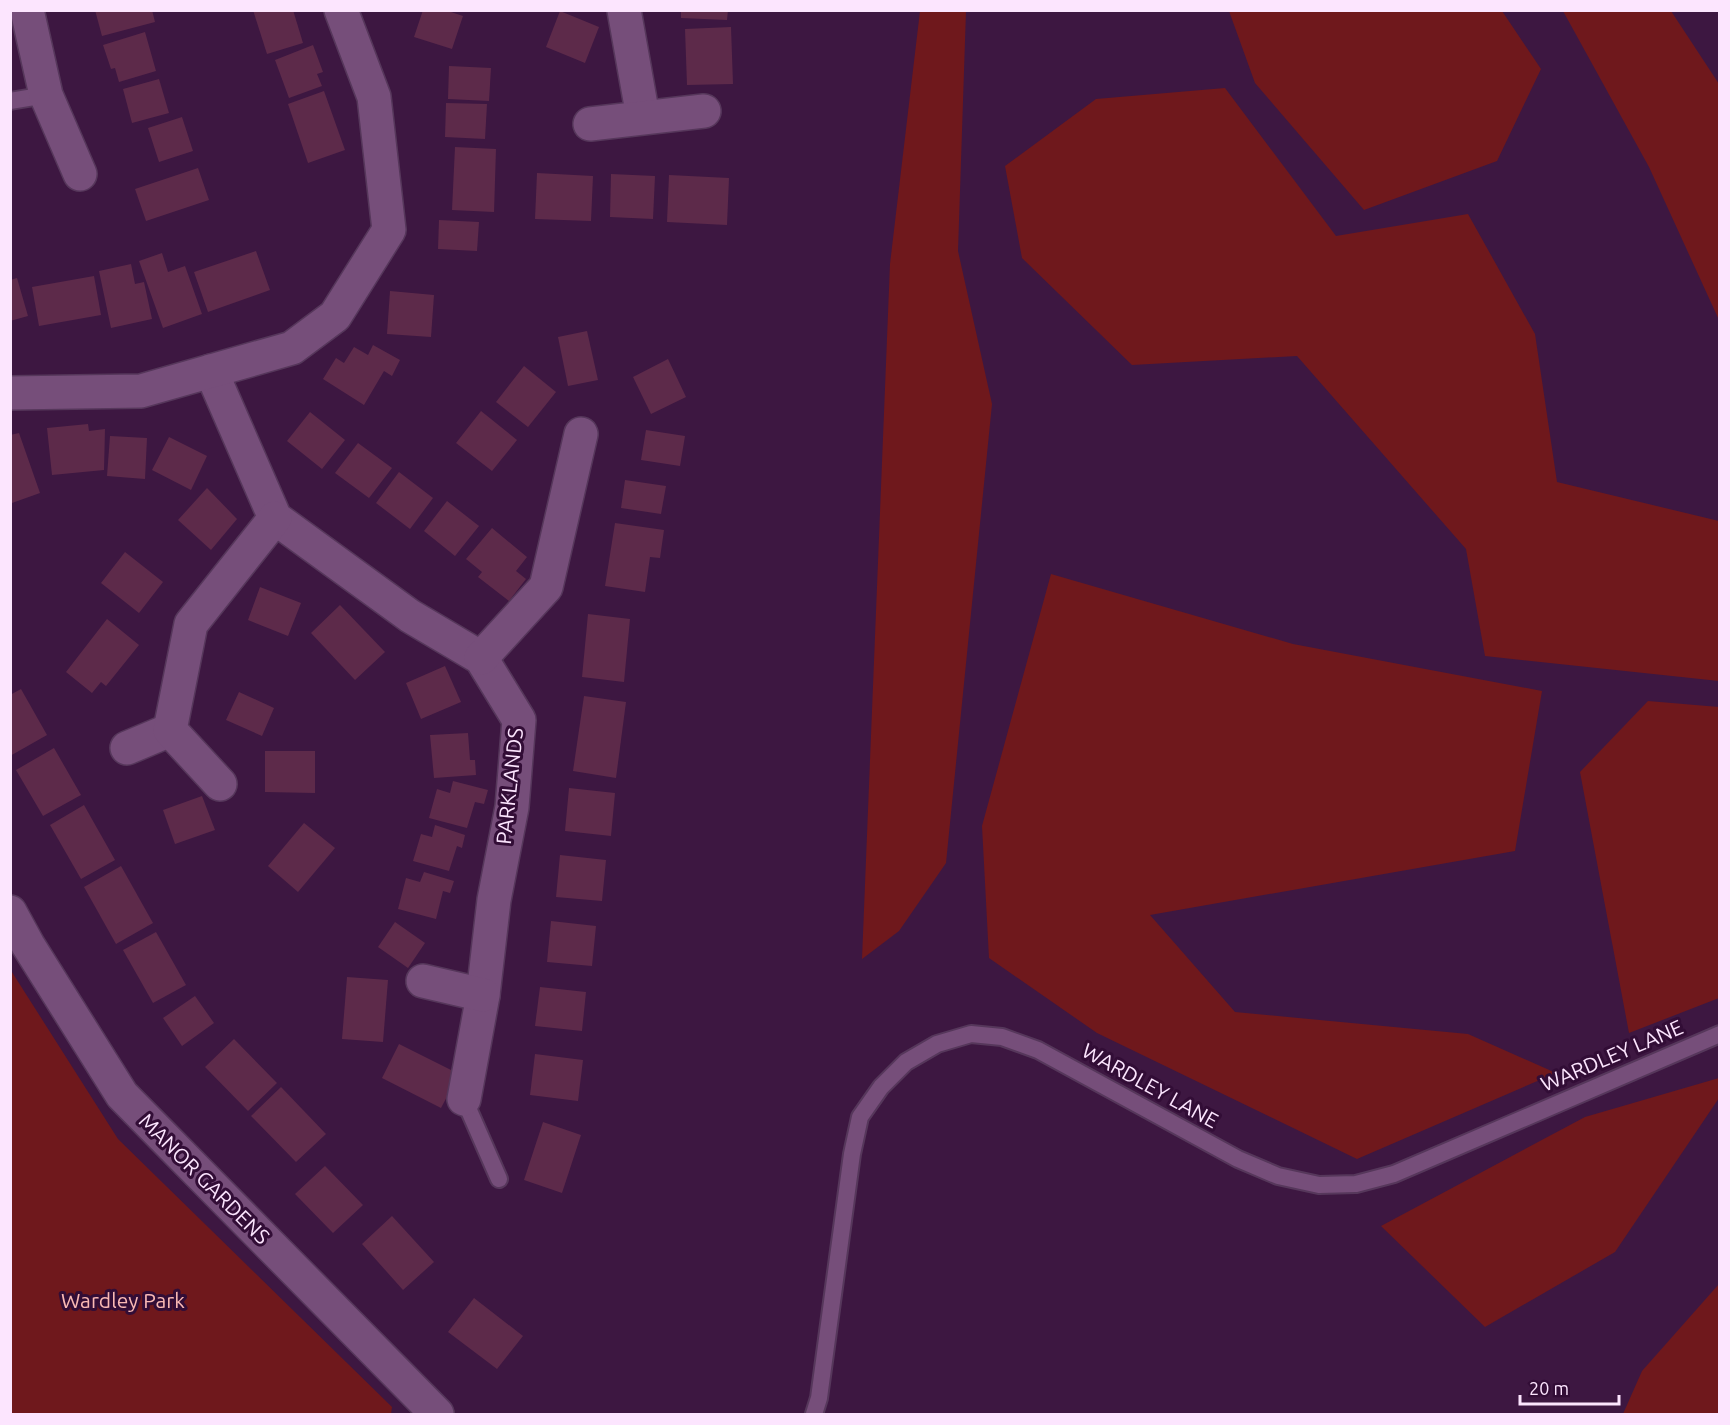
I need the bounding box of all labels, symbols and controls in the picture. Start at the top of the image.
street label: PARKLANDS [491,726,527,845]
street label: WARDLEY LANE [1537,1014,1686,1096]
street label: WARDLEY LANE [1078,1038,1223,1132]
street label: MANOR GARDENS [135,1108,275,1248]
park label: Wardley Park [61,1288,185,1312]
scale bar [1520,1368,1619,1406]
text: 20 m [1529,1378,1569,1398]

